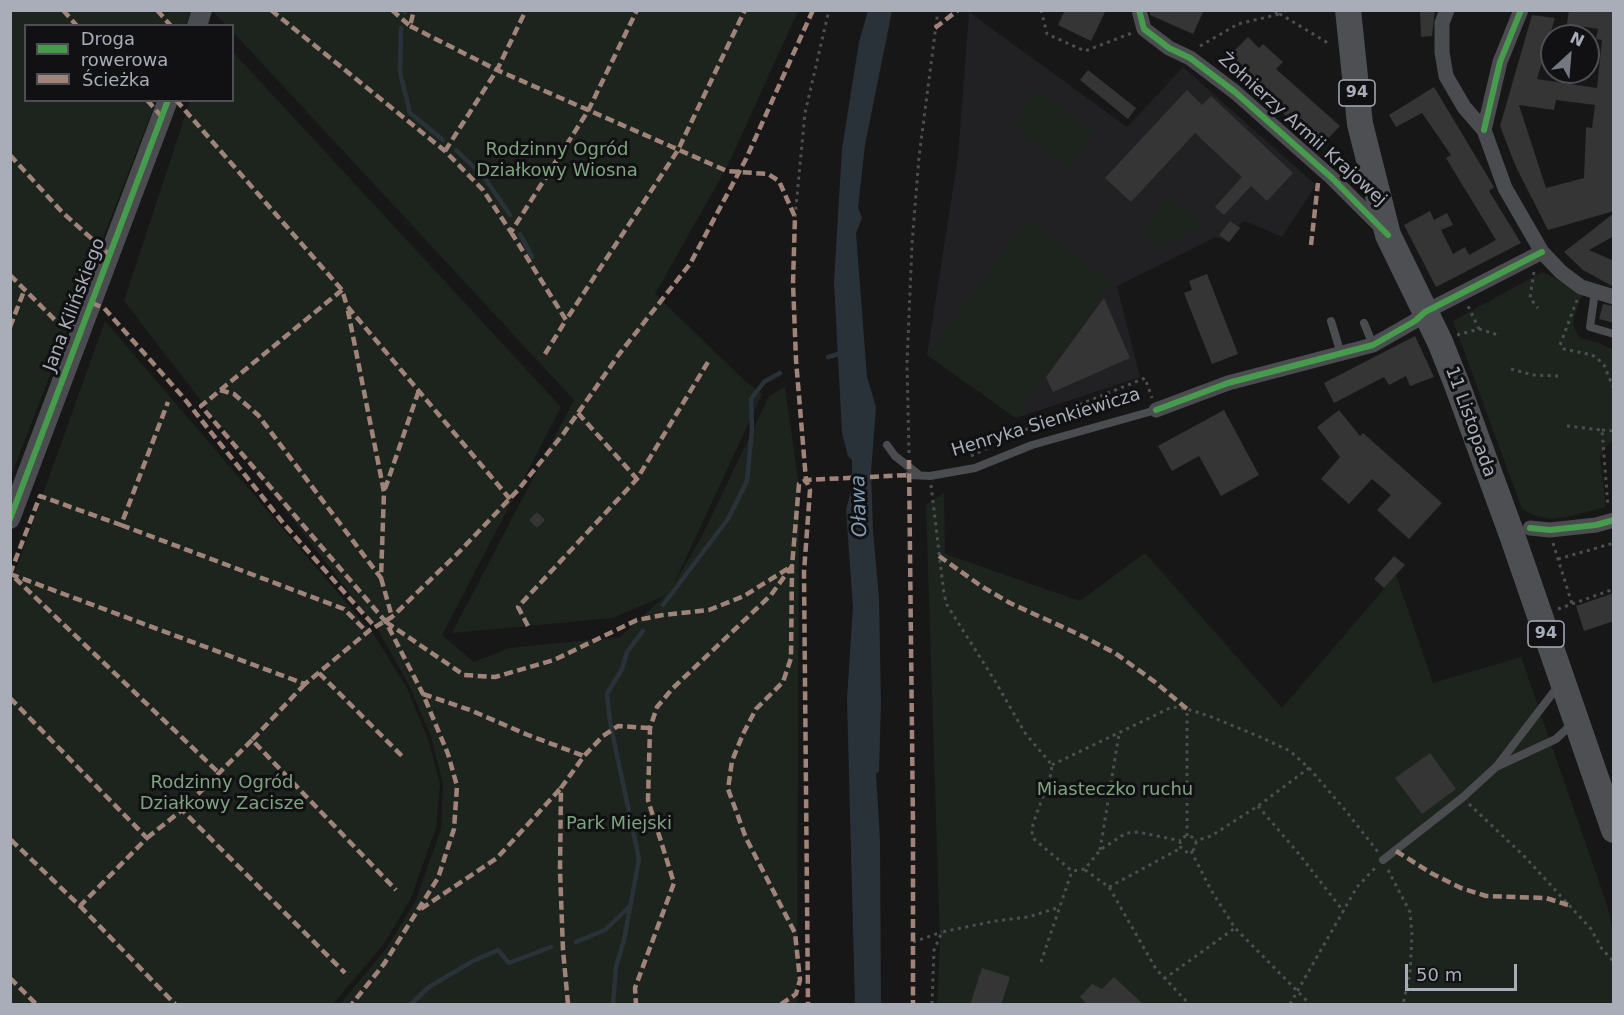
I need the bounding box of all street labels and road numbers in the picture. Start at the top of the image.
street label: Żołnierzy Armii Krajowej [1213,49,1391,211]
road number: 94 [1339,80,1375,106]
street label: Jana Kilińskiego [40,235,110,375]
street label: 11 Listopada [1440,364,1500,480]
street label: Henryka Sienkiewicza [949,384,1143,462]
road number: 94 [1528,621,1564,647]

